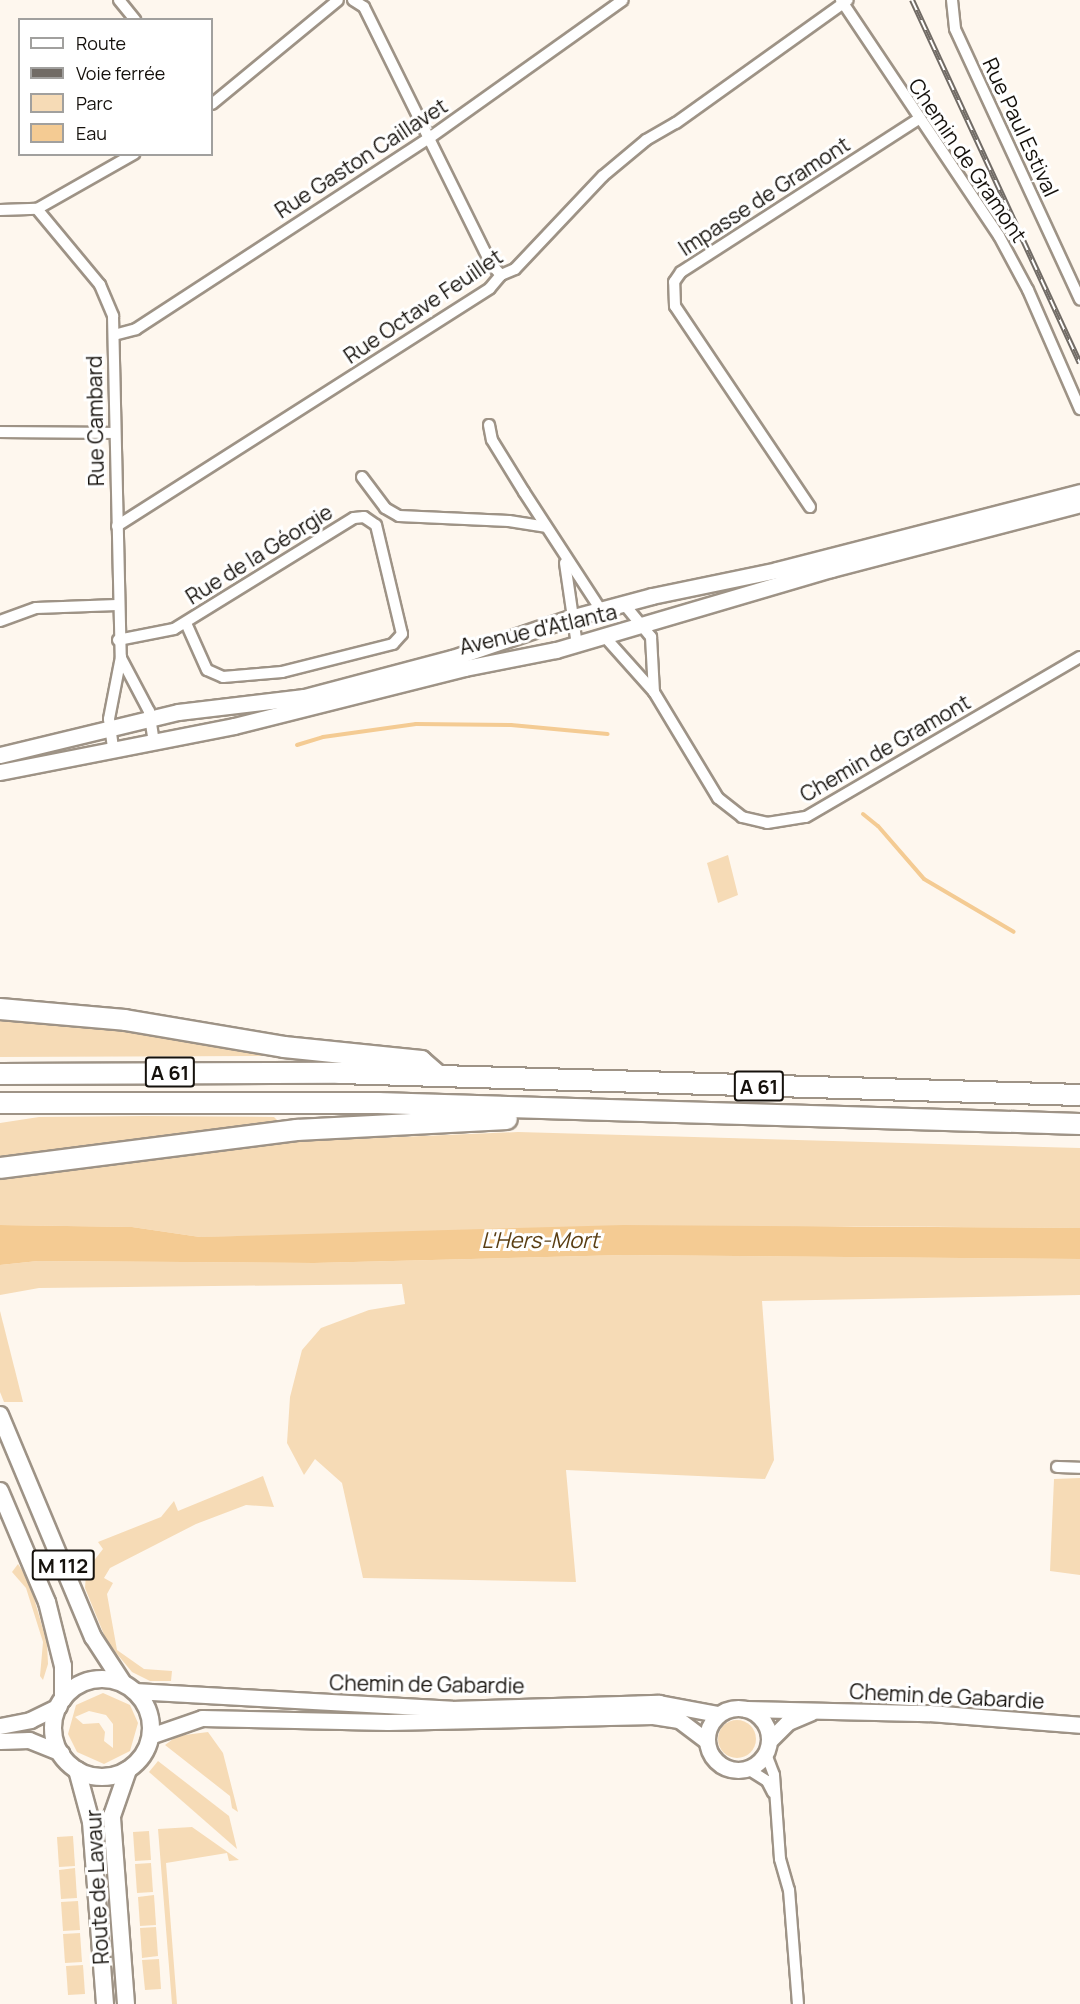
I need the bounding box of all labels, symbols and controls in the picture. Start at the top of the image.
legend [18,18,213,156]
text: Route [76,31,126,55]
street label: Rue Paul Estival [978,53,1064,201]
text: Voie ferrée [76,61,165,85]
street label: Chemin de Gramont [904,73,1032,247]
text: Parc [76,91,113,115]
street label: Rue Gaston Caillavet [270,93,452,223]
text: Eau [76,121,107,145]
street label: Impasse de Gramont [674,131,854,261]
street label: Rue Octave Feuillet [339,244,507,368]
street label: Rue Cambard [81,355,109,487]
street label: Rue de la Géorgie [181,499,337,609]
street label: Avenue d'Atlanta [457,599,619,659]
street label: Chemin de Gramont [795,689,975,807]
road number: A 61 [144,1055,195,1089]
road number: A 61 [734,1069,784,1103]
water label: L'Hers-Mort [481,1228,599,1254]
road number: M 112 [32,1548,94,1582]
street label: Chemin de Gabardie [329,1670,525,1698]
street label: Chemin de Gabardie [849,1678,1045,1714]
street label: Route de Lavaur [80,1809,114,1965]

